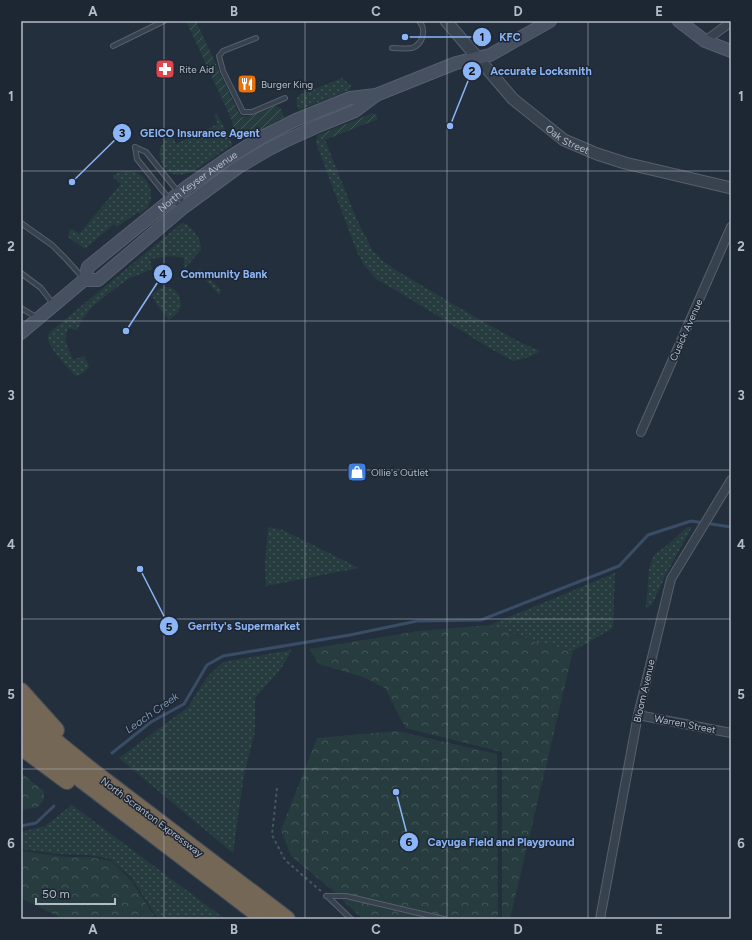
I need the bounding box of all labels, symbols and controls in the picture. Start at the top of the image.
text: A [88,4,98,19]
text: B [230,4,238,19]
text: C [371,4,381,19]
text: D [513,4,523,19]
text: E [655,4,663,19]
callout: KFC [472,25,529,48]
text: 1 [479,30,485,44]
text: KFC [499,31,521,44]
pharmacy icon: Rite Aid [154,58,176,80]
callout: Accurate Locksmith [462,60,599,83]
place label: Rite Aid [179,63,214,76]
text: 2 [469,64,476,78]
text: Accurate Locksmith [490,65,592,78]
restaurant icon: Burger King [236,73,258,95]
place label: Burger King [261,78,313,91]
text: 1 [8,89,14,104]
text: 1 [738,89,744,104]
callout: GEICO Insurance Agent [112,121,268,144]
street label: Oak Street [543,122,591,157]
text: 3 [119,126,126,140]
text: GEICO Insurance Agent [140,127,261,140]
street label: North Keyser Avenue [155,147,240,215]
text: 2 [7,239,15,254]
text: 2 [737,239,745,254]
callout: Community Bank [153,262,276,285]
text: 4 [159,267,167,281]
text: Community Bank [180,268,268,281]
street label: Cusick Avenue [667,297,706,363]
text: 3 [7,388,15,403]
text: 3 [737,388,745,403]
shop icon: Ollie's Outlet [346,461,368,483]
place label: Ollie's Outlet [371,466,429,479]
text: 4 [7,537,15,552]
text: 4 [737,537,745,552]
callout: Gerrity's Supermarket [159,615,308,638]
text: 5 [166,620,173,634]
text: Gerrity's Supermarket [188,620,301,633]
street label: Bloom Avenue [630,657,658,724]
text: 5 [7,687,15,702]
text: 5 [737,687,745,702]
water label: Leach Creek [123,689,182,736]
street label: Warren Street [653,712,717,736]
street label: North Scranton Expressway [98,774,206,860]
callout: Cayuga Field and Playground [399,831,582,854]
text: 6 [406,835,413,849]
text: 6 [7,836,15,851]
text: Cayuga Field and Playground [428,836,575,849]
text: 6 [737,836,745,851]
scale bar [36,880,115,906]
text: 50 m [42,887,70,901]
text: A [88,922,98,937]
text: B [230,922,238,937]
text: C [371,922,381,937]
text: D [513,922,523,937]
text: E [655,922,663,937]

